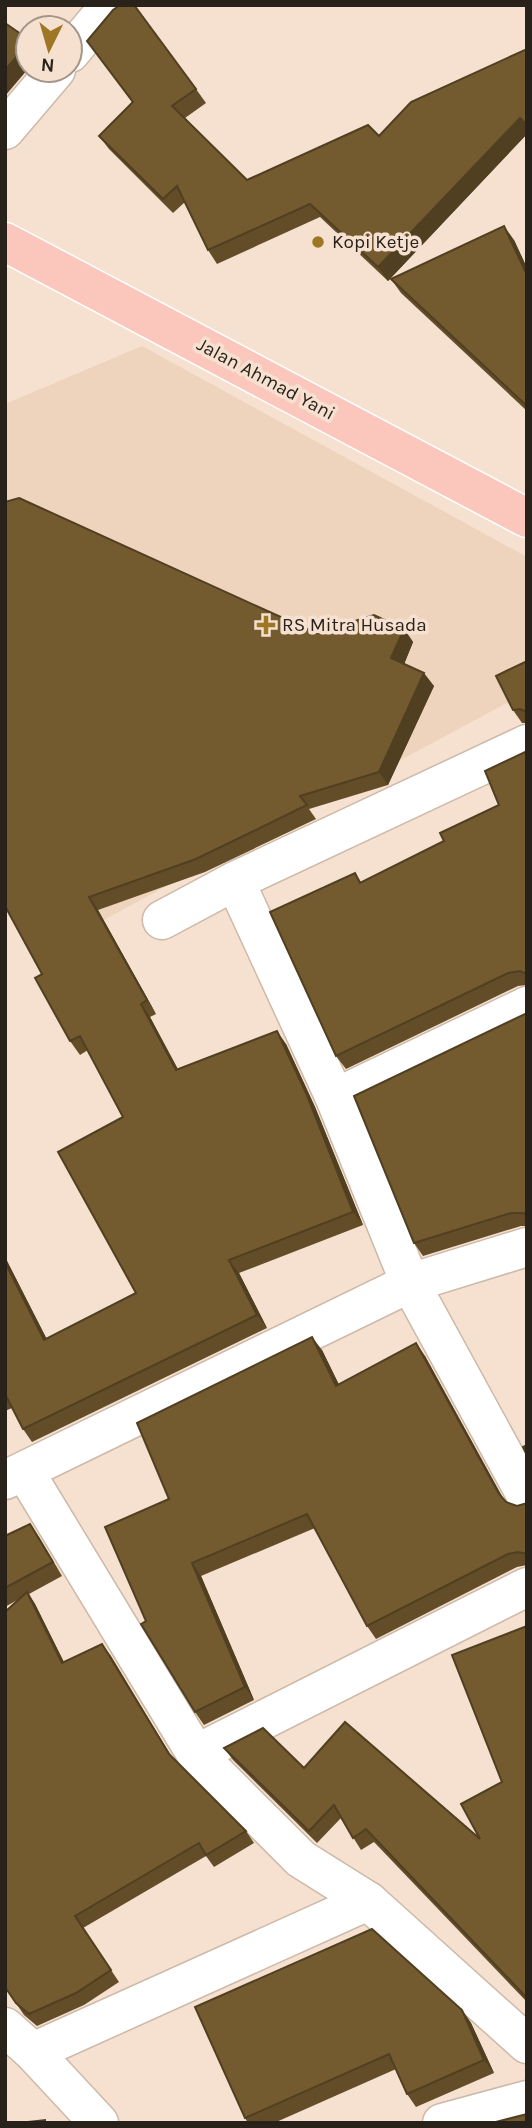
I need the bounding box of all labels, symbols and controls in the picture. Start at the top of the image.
north arrow [14,14,84,84]
text: N [40,53,55,76]
place label: Kopi Ketje [332,231,419,253]
marker: Kopi Ketje [310,234,326,250]
street label: Jalan Ahmad Yani [193,333,339,425]
place label: RS Mitra Husada [282,614,427,636]
marker: RS Mitra Husada [256,615,276,635]

